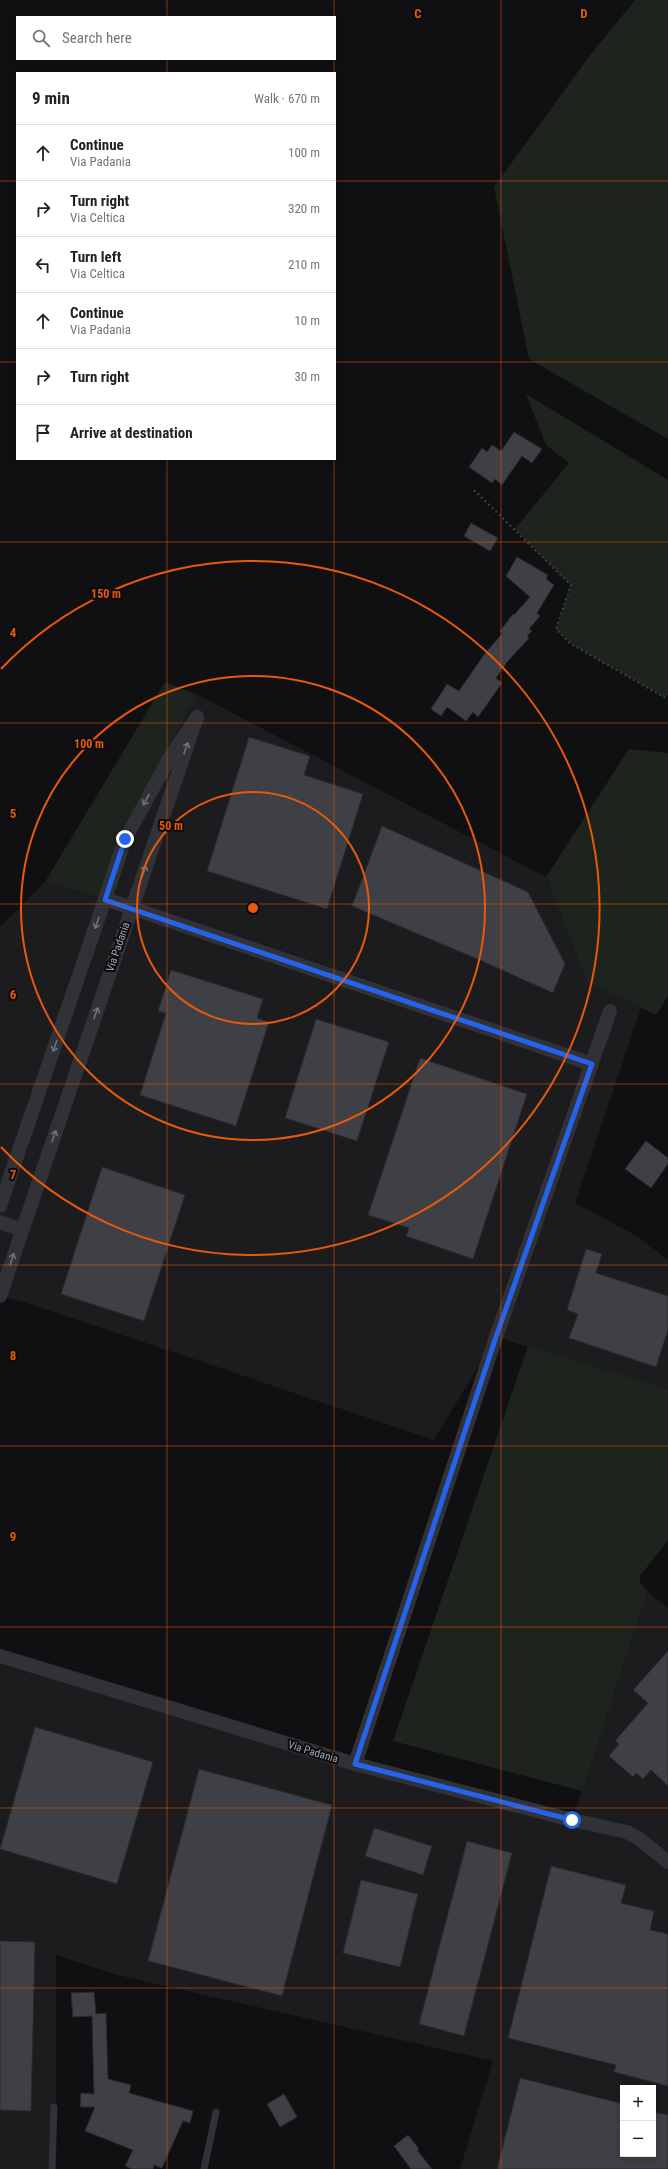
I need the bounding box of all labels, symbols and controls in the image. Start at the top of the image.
text: C [414,6,422,21]
text: D [580,6,588,21]
search box [16,16,336,60]
icon: search [30,27,52,49]
text: Search here [62,29,132,47]
text: 9 min [32,88,70,108]
text: Walk · 670 m [254,91,320,106]
text: Continue [70,136,124,154]
icon: ahead [32,142,54,164]
text: 100 m [288,145,320,160]
text: Via Padania [70,154,131,169]
text: Turn right [70,192,129,210]
icon: right [32,198,54,220]
text: 320 m [288,201,320,216]
text: Via Celtica [70,210,125,225]
text: Turn left [70,248,121,266]
icon: left [32,254,54,276]
text: 210 m [288,257,320,272]
text: Via Celtica [70,266,125,281]
text: Continue [70,304,124,322]
icon: ahead [32,310,54,332]
text: 10 m [294,313,320,328]
text: Via Padania [70,322,131,337]
icon: right [32,366,54,388]
text: Turn right [70,368,129,386]
text: 30 m [294,369,320,384]
icon: arrive [32,422,54,444]
text: Arrive at destination [70,424,193,442]
text: 150 m [91,587,121,601]
text: 4 [10,625,17,640]
text: 100 m [74,737,104,751]
one-way arrow [182,743,190,755]
one-way arrow [142,794,150,806]
text: 5 [10,806,17,821]
text: 50 m [159,819,183,833]
route end [116,830,134,848]
one-way arrow [141,865,148,878]
centre of rings [246,901,260,915]
one-way arrow [93,917,100,930]
street label: Via Padania [103,920,133,974]
text: 6 [10,987,17,1002]
one-way arrow [92,1008,100,1020]
one-way arrow [50,1040,58,1052]
one-way arrow [51,1130,58,1143]
text: 7 [10,1167,17,1182]
one-way arrow [9,1254,17,1266]
text: 8 [10,1348,16,1363]
text: 9 [10,1529,16,1544]
street label: Via Padania [286,1738,340,1766]
route start [563,1811,581,1829]
map controls [620,2085,656,2157]
button: + [620,2085,656,2121]
button: − [620,2121,656,2157]

